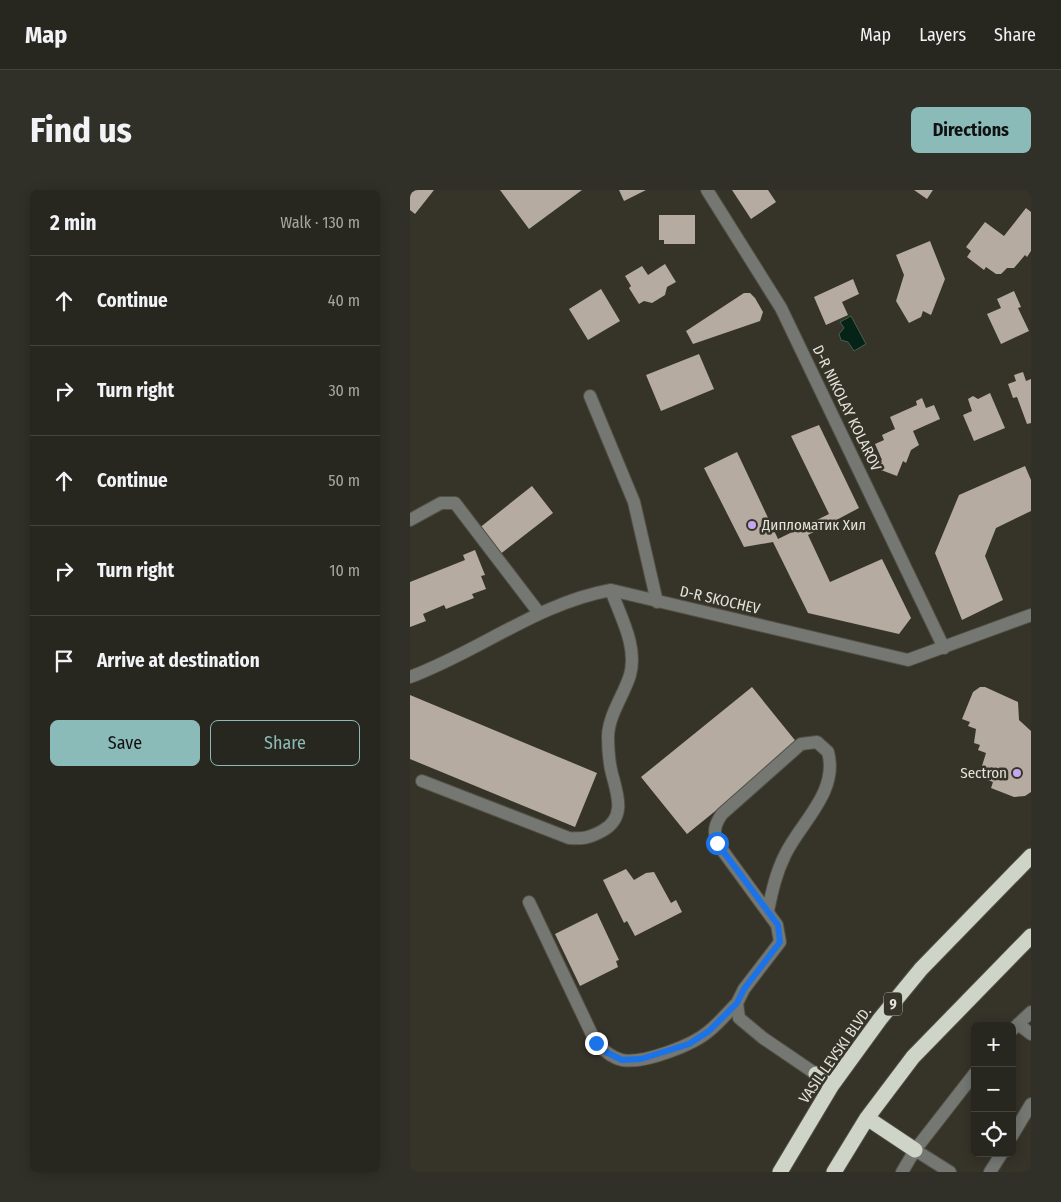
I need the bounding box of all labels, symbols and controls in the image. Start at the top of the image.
text: Map [25,21,67,49]
text: Map [860,24,891,46]
text: Layers [919,24,966,46]
text: Share [994,24,1036,46]
button: Directions [911,107,1031,153]
text: Find us [30,109,132,151]
text: 2 min [50,210,97,236]
text: Walk · 130 m [280,213,360,232]
icon: ahead [50,287,78,315]
text: Continue [97,289,168,312]
text: 40 m [328,291,360,310]
street label: D-R NIKOLAY KOLAROV [809,342,885,474]
icon: right [50,377,78,405]
text: Turn right [97,379,174,402]
text: 30 m [328,381,360,400]
icon: ahead [50,467,78,495]
text: Continue [97,469,168,492]
text: 50 m [328,471,360,490]
place label: Дипломатик Хил [761,516,866,534]
marker: Дипломатик Хил [746,519,758,531]
icon: right [50,557,78,585]
text: Turn right [97,559,174,582]
text: 10 m [329,561,360,580]
street label: D-R SKOCHEV [678,582,762,618]
icon: arrive [50,647,78,675]
text: Arrive at destination [97,649,260,672]
button: Save [50,720,200,766]
button: Share [210,720,360,766]
place label: Sectron [960,764,1007,782]
marker: Sectron [1011,767,1023,779]
route start [706,832,729,855]
road number: 9 [884,992,902,1016]
street label: VASIL LEVSKI BLVD. [795,1003,875,1107]
map controls [971,1022,1016,1157]
button: + [971,1022,1016,1067]
route end [585,1032,608,1055]
button: − [971,1067,1016,1112]
button: locate [971,1112,1016,1157]

